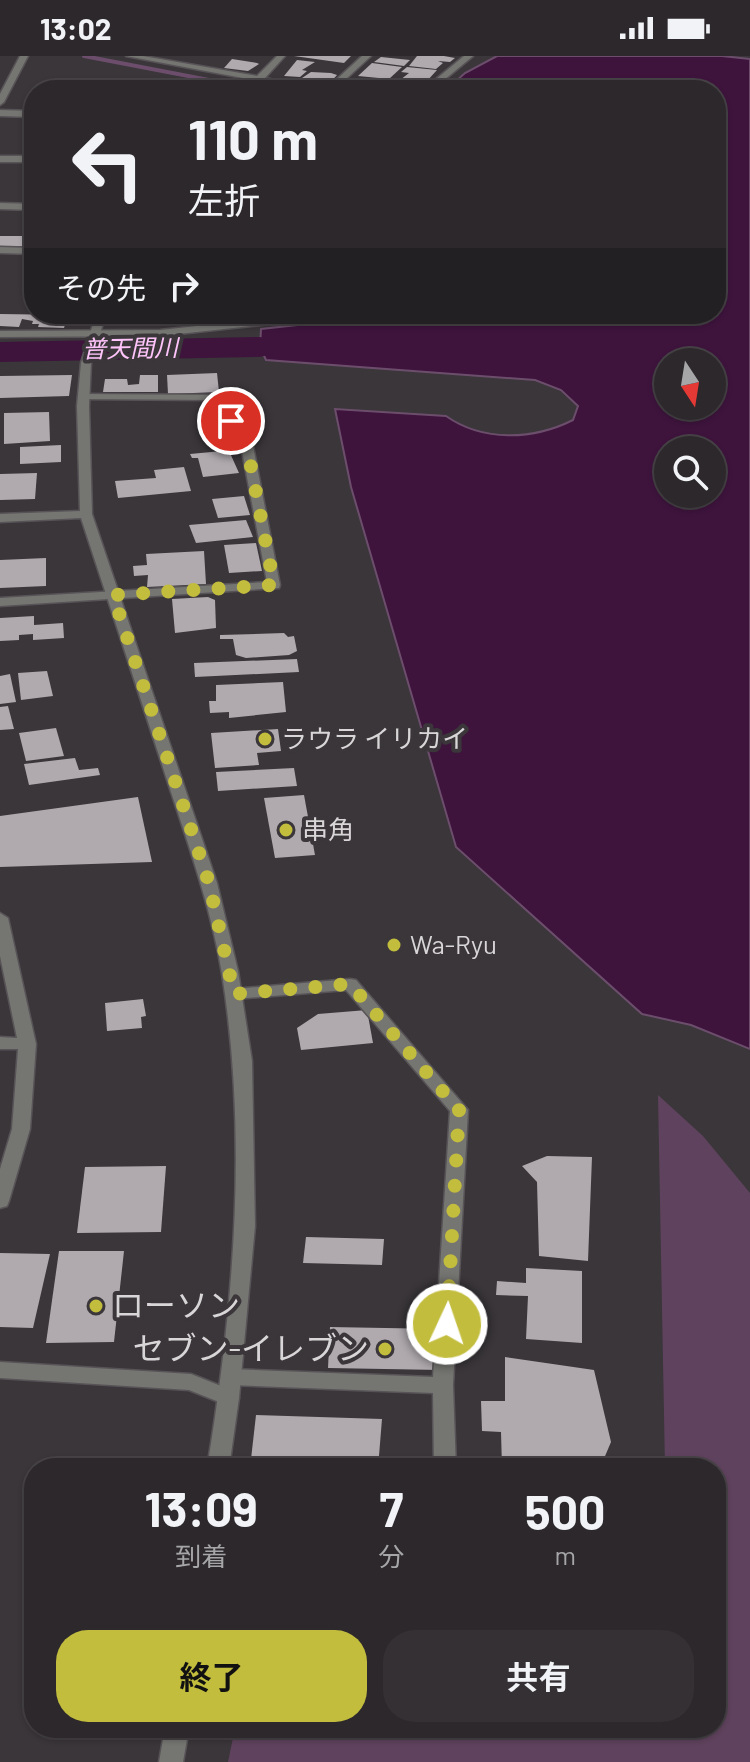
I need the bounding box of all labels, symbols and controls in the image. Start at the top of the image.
text: 13:02 [40,10,112,46]
text: 110 m [188,104,318,171]
icon: left [56,112,160,216]
text: 左折 [188,178,260,221]
icon: right [162,264,206,308]
text: その先 [56,269,146,305]
water label: 普天間川 [82,332,181,363]
north arrow [654,348,726,420]
map controls [654,348,726,508]
pin [197,387,265,455]
icon: arrive [209,399,253,443]
button: search [654,436,726,508]
place label: ラウラ イリカイ [281,722,468,753]
marker: ラウラ イリカイ [256,730,274,748]
place label: 串角 [302,813,354,844]
marker: 串角 [277,821,295,839]
place label: Wa-Ryu [410,928,497,959]
marker: Wa-Ryu [385,936,403,954]
position arrow [405,1282,489,1366]
place label: ローソン [112,1285,240,1323]
marker: ローソン [87,1297,105,1315]
place label: セブン-イレブン [132,1328,369,1366]
marker: セブン-イレブン [376,1340,394,1358]
text: 13:09 [145,1479,258,1537]
text: 7 [379,1479,403,1537]
text: 500 [525,1482,605,1540]
text: m [554,1539,576,1570]
text: 到着 [175,1540,227,1571]
text: 分 [378,1540,404,1571]
button: 終了 [56,1630,367,1722]
button: 共有 [383,1630,694,1722]

